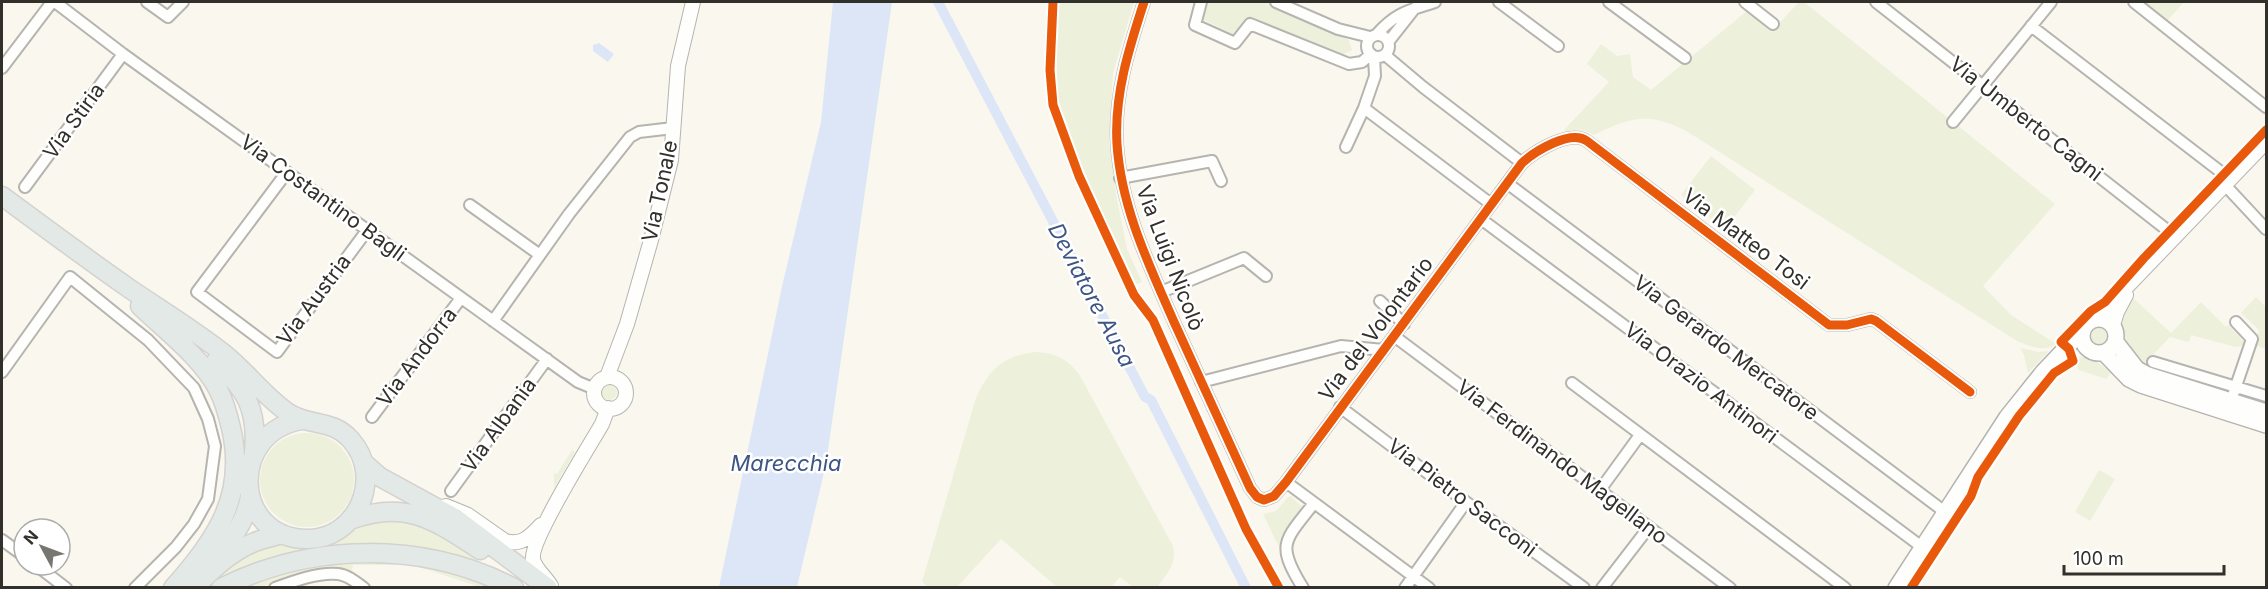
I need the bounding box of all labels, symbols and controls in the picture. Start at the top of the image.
street label: Via Umberto Cagni [1945,51,2108,186]
street label: Via Stiria [38,78,110,164]
street label: Via Costantino Bagli [235,129,411,266]
street label: Via Tonale [637,138,682,244]
street label: Via Luigi Nicolò [1131,182,1210,334]
street label: Via Matteo Tosi [1678,183,1815,294]
water label: Deviatore Ausa [1043,218,1141,372]
street label: Via Austria [271,249,356,350]
street label: Via del Volontario [1313,252,1438,406]
street label: Via Gerardo Mercatore [1629,270,1824,425]
street label: Via Andorra [371,302,462,411]
street label: Via Orazio Antinori [1620,317,1783,448]
street label: Via Albania [456,372,541,477]
street label: Via Ferdinando Magellano [1452,374,1673,549]
street label: Via Pietro Sacconi [1383,433,1542,562]
water label: Marecchia [731,450,841,476]
north arrow [12,517,72,577]
text: N [19,526,42,548]
scale bar [2064,538,2224,576]
text: 100 m [2073,548,2124,569]

